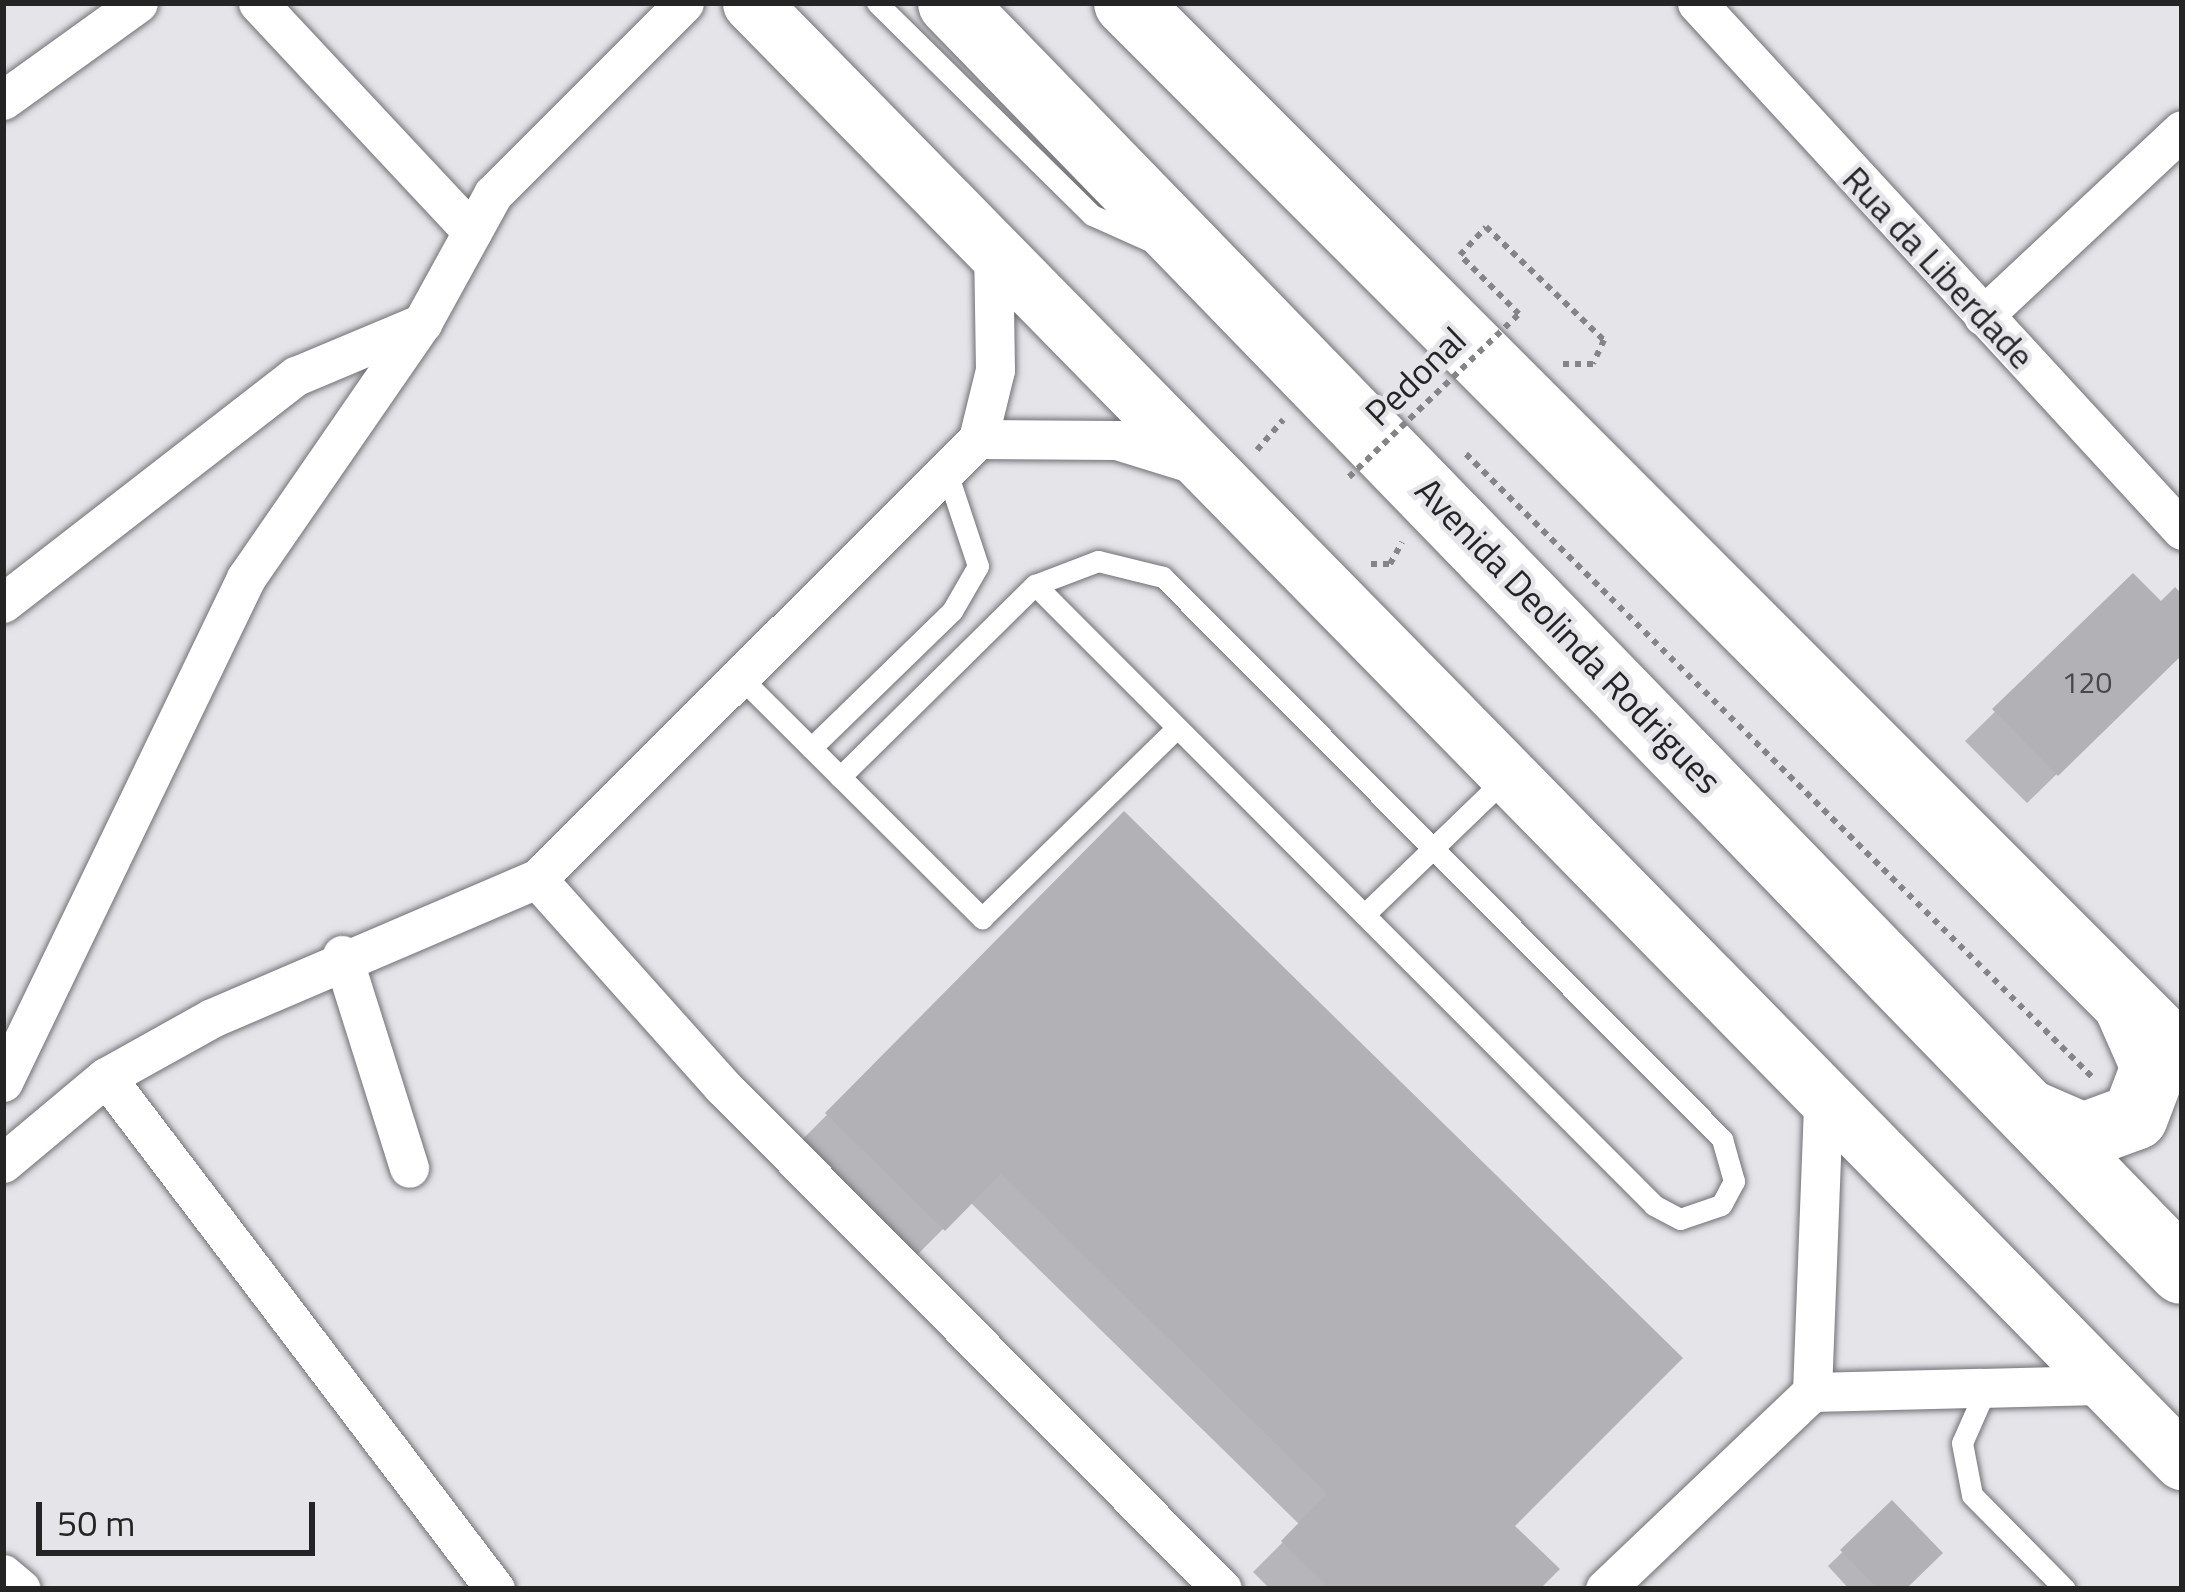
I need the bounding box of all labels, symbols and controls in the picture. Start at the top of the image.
street label: Rua da Liberdade [1834,157,2044,377]
street label: Pedonal [1356,318,1474,434]
street label: Avenida Deolinda Rodrigues [1407,468,1731,802]
house number: 120 [2062,664,2112,700]
scale bar [42,1478,321,1552]
text: 50 m [57,1495,135,1550]

